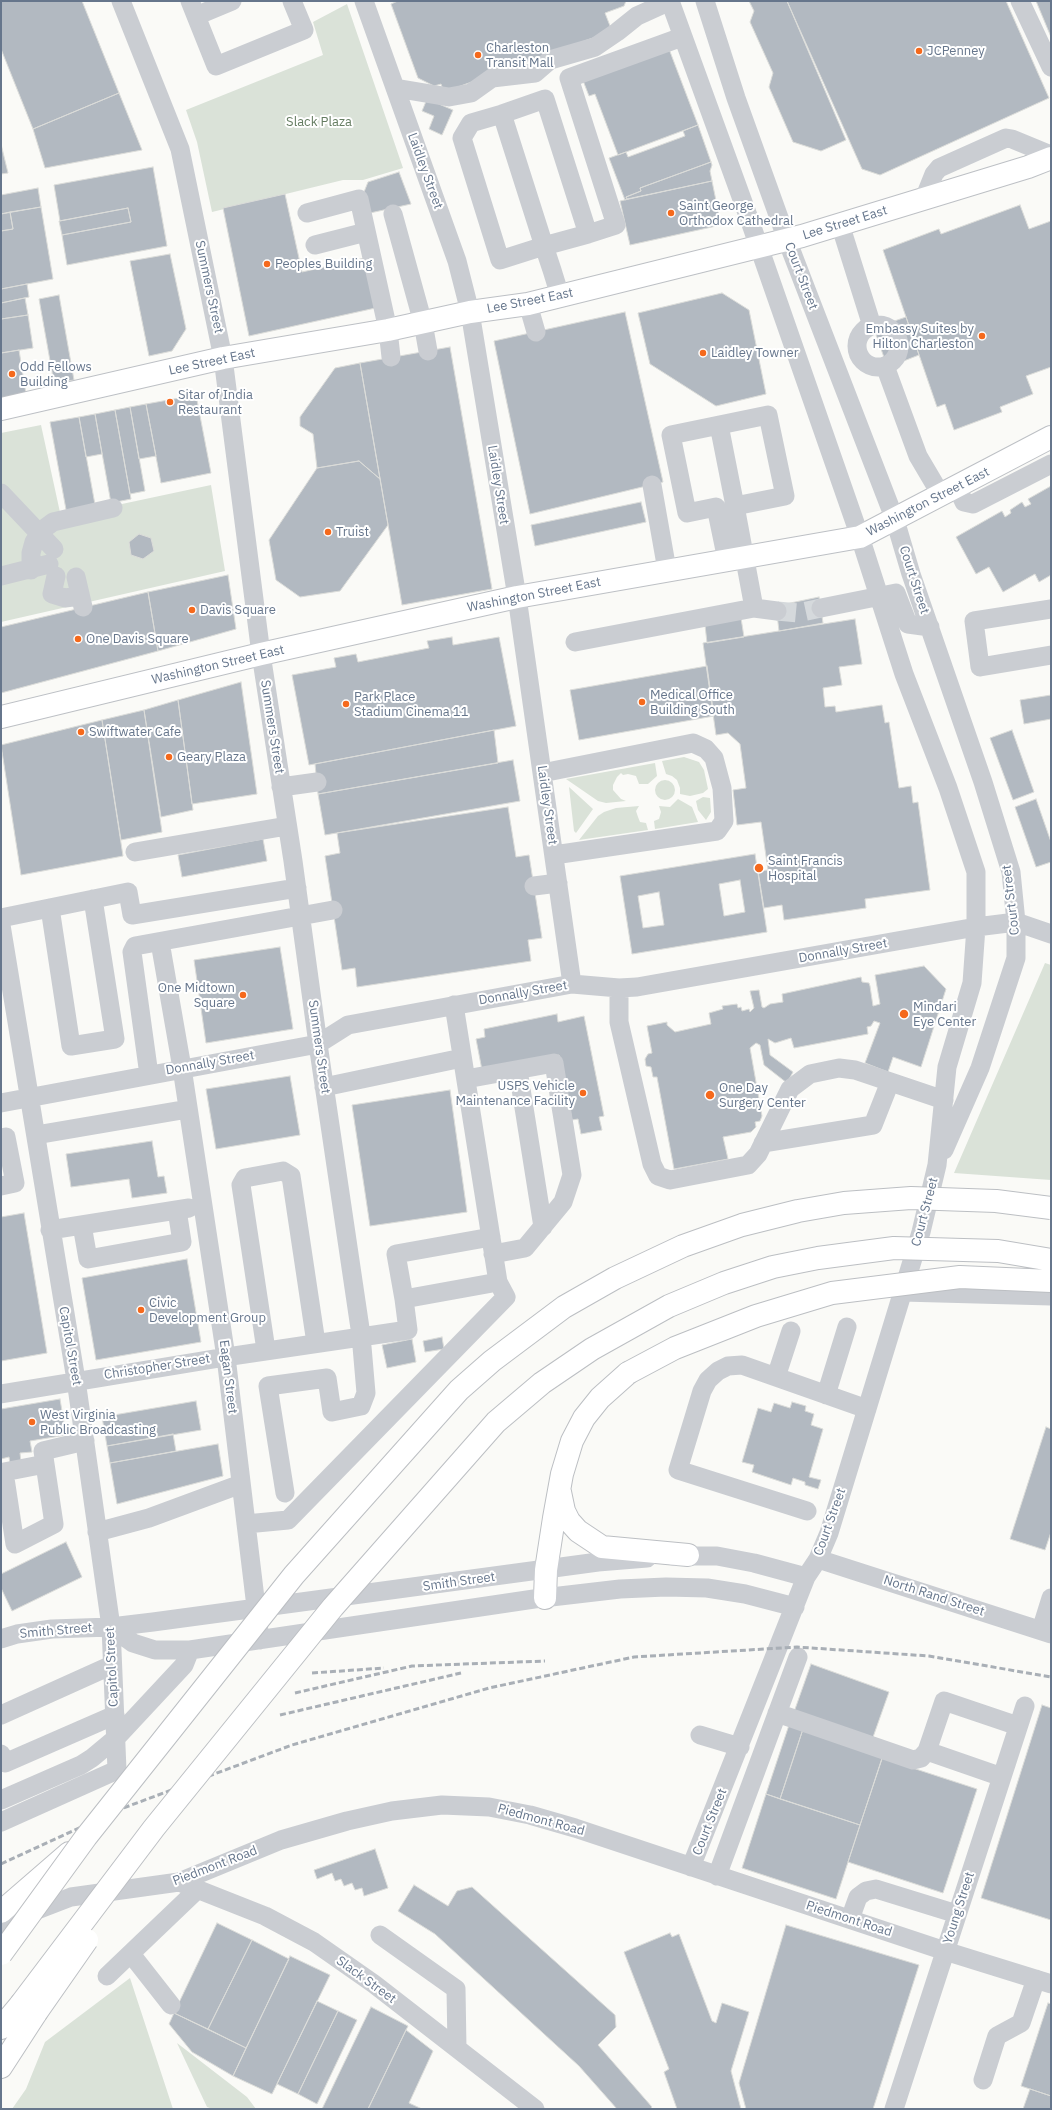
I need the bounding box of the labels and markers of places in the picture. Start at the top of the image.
place label: Charleston Transit Mall [486,40,554,71]
place label: JCPenney [927,43,985,59]
marker: JCPenney [914,46,924,56]
marker: Charleston Transit Mall [473,50,483,60]
place label: Saint George Orthodox Cathedral [679,198,793,229]
marker: Saint George Orthodox Cathedral [666,208,676,218]
place label: Peoples Building [275,256,372,272]
marker: Peoples Building [262,259,272,269]
place label: Embassy Suites by Hilton Charleston [865,321,974,352]
marker: Embassy Suites by Hilton Charleston [977,331,987,341]
place label: Laidley Towner [711,345,798,361]
marker: Laidley Towner [698,348,708,358]
place label: Odd Fellows Building [20,359,92,390]
marker: Odd Fellows Building [7,369,17,379]
place label: Sitar of India Restaurant [178,387,253,418]
marker: Sitar of India Restaurant [165,397,175,407]
place label: Truist [336,524,369,540]
marker: Truist [323,527,333,537]
place label: Davis Square [200,602,276,618]
marker: Davis Square [187,605,197,615]
place label: One Davis Square [86,631,189,647]
marker: One Davis Square [73,634,83,644]
place label: Medical Office Building South [650,687,735,718]
place label: Park Place Stadium Cinema 11 [354,689,468,720]
marker: Medical Office Building South [637,697,647,707]
marker: Park Place Stadium Cinema 11 [341,699,351,709]
place label: Swiftwater Cafe [89,724,181,740]
marker: Swiftwater Cafe [76,727,86,737]
place label: Geary Plaza [177,749,246,765]
marker: Geary Plaza [164,752,174,762]
place label: Saint Francis Hospital [768,853,843,884]
marker: Saint Francis Hospital [753,862,765,874]
place label: One Midtown Square [158,980,235,1011]
marker: One Midtown Square [238,990,248,1000]
place label: Mindari Eye Center [913,999,976,1030]
marker: Mindari Eye Center [898,1008,910,1020]
place label: USPS Vehicle Maintenance Facility [456,1078,575,1109]
place label: One Day Surgery Center [719,1080,806,1111]
marker: USPS Vehicle Maintenance Facility [578,1088,588,1098]
marker: One Day Surgery Center [704,1089,716,1101]
place label: Civic Development Group [149,1295,266,1326]
marker: Civic Development Group [136,1305,146,1315]
place label: West Virginia Public Broadcasting [40,1407,156,1438]
marker: West Virginia Public Broadcasting [27,1417,37,1427]

